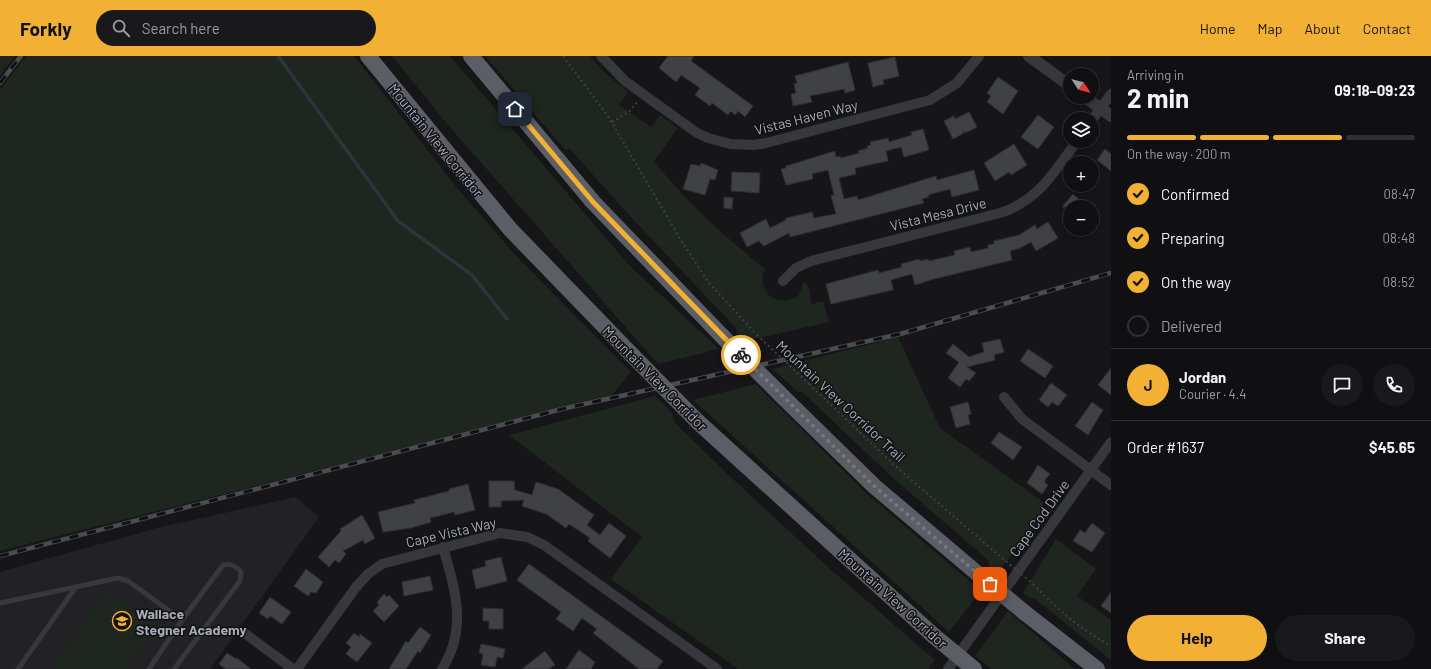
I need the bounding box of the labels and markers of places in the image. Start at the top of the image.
pin [498,92,532,126]
pin [973,567,1007,601]
place label: Wallace Stegner Academy [136,605,246,638]
school or university icon: Wallace Stegner Academy [111,610,133,632]

